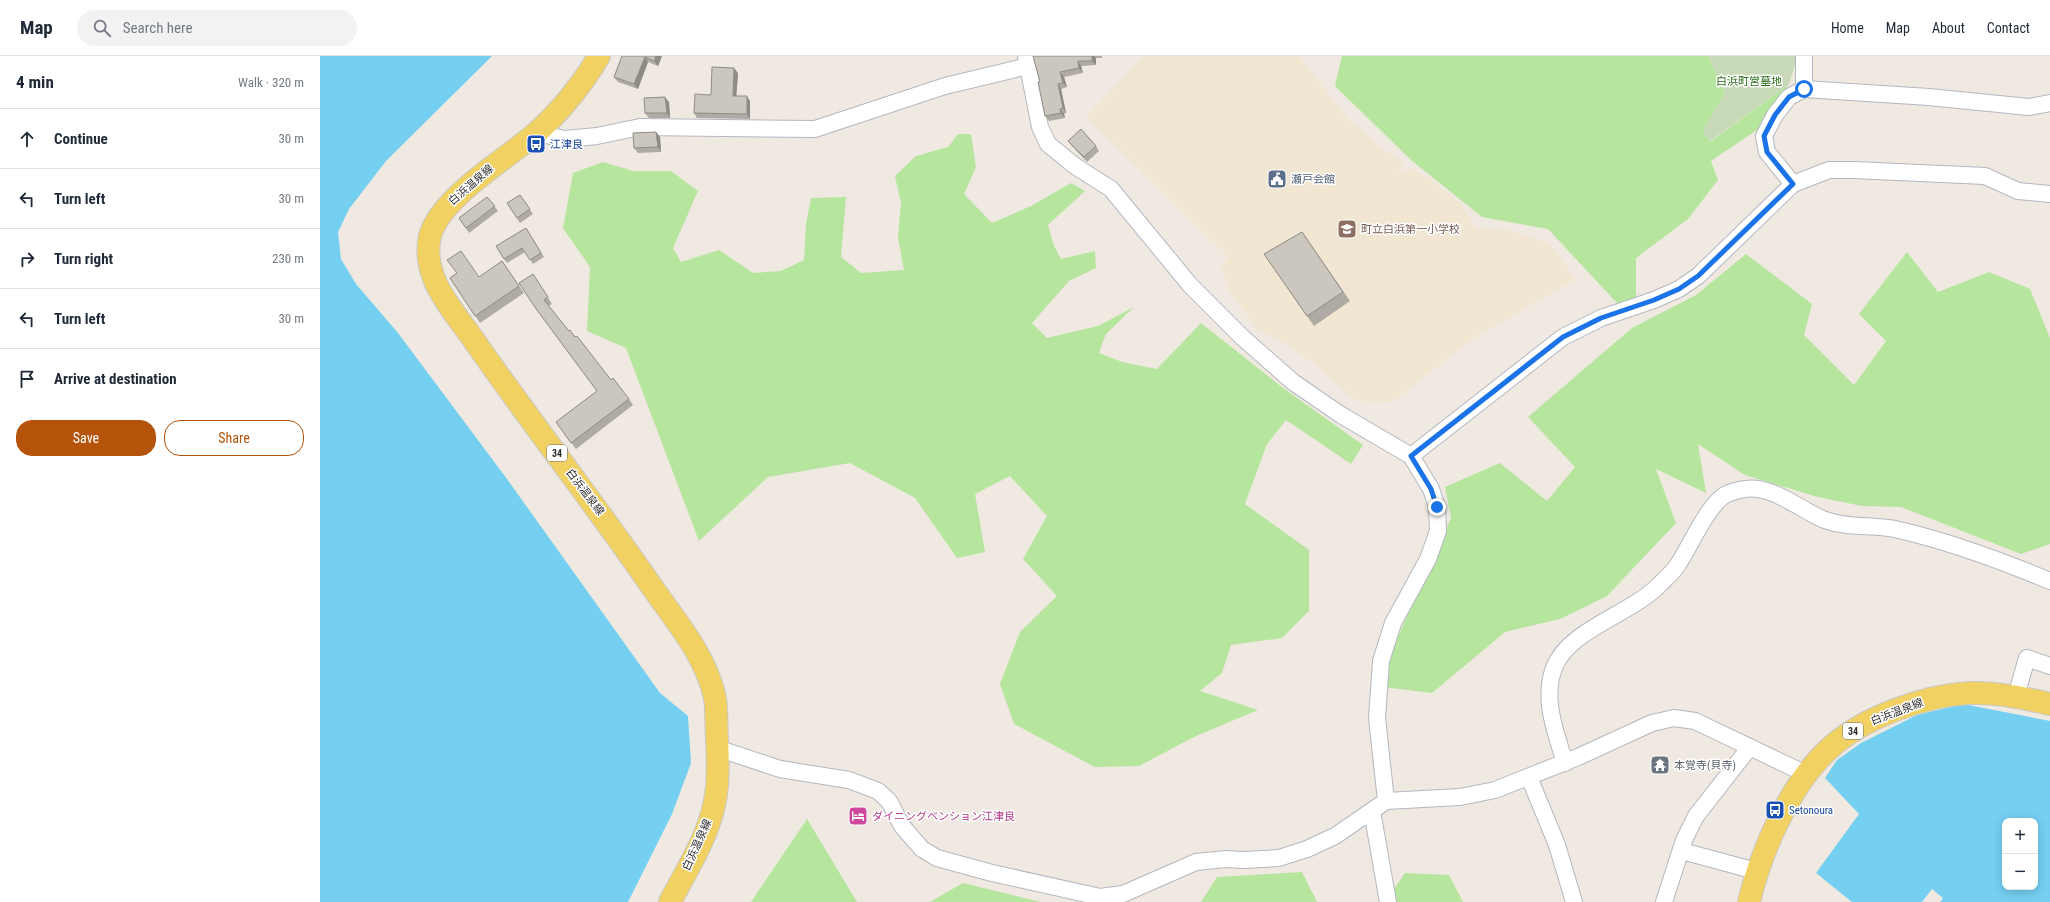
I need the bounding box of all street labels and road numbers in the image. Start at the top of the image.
street label: 白浜温泉線 [446,162,496,208]
road number: 34 [547,445,567,461]
street label: 白浜温泉線 [563,466,607,518]
street label: 白浜温泉線 [1869,696,1925,728]
road number: 34 [1843,723,1863,739]
street label: 白浜温泉線 [680,817,714,873]

